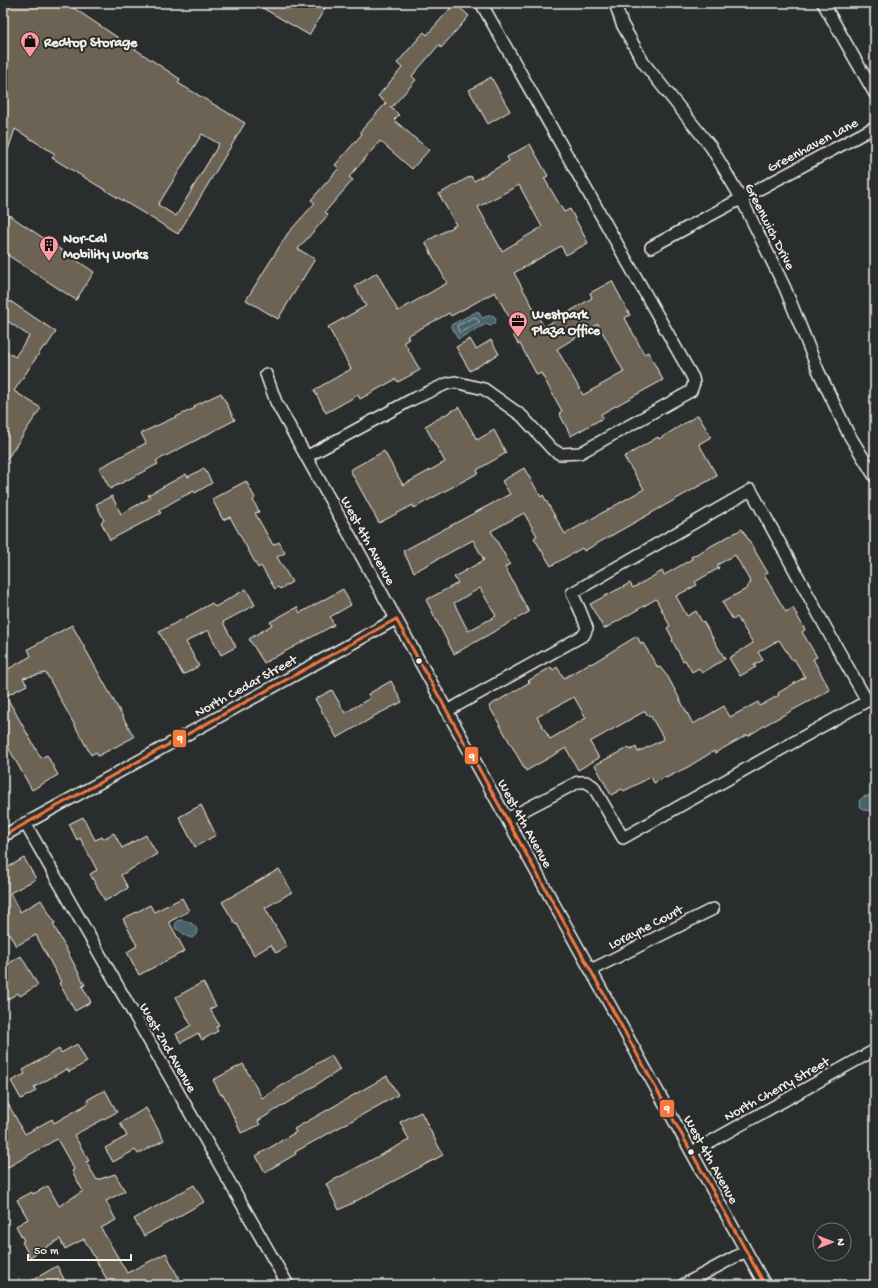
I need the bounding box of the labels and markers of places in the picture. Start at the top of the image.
shop icon: Redtop Storage [19,30,41,58]
place label: Redtop Storage [43,35,138,52]
place label: Nor-Cal Mobility Works [63,231,149,264]
building icon: Nor-Cal Mobility Works [38,234,60,262]
place label: Westpark Plaza Office [531,307,601,340]
office icon: Westpark Plaza Office [507,310,529,338]
unlabelled marker [414,656,424,666]
unlabelled marker [686,1147,696,1157]

